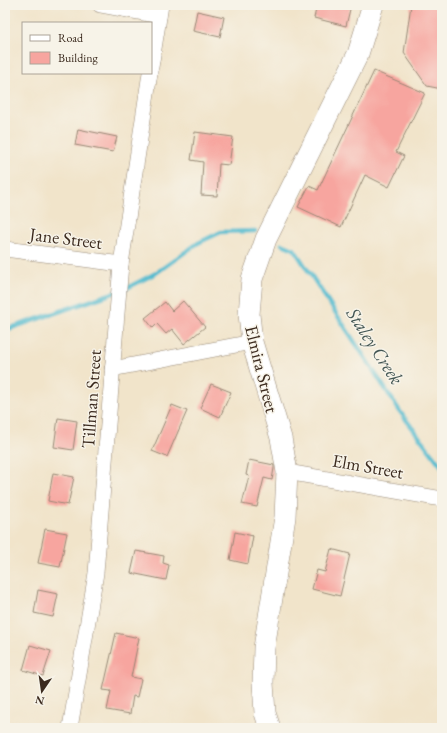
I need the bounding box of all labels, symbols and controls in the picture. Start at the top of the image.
legend [22,22,152,74]
text: Road [58,30,84,46]
text: Building [58,50,99,66]
street label: Jane Street [26,222,104,254]
water label: Staley Creek [340,302,409,390]
street label: Elmira Street [240,323,284,415]
street label: Tillman Street [76,349,106,449]
street label: Elm Street [331,448,406,484]
north arrow [22,671,62,711]
text: N [34,693,46,709]

